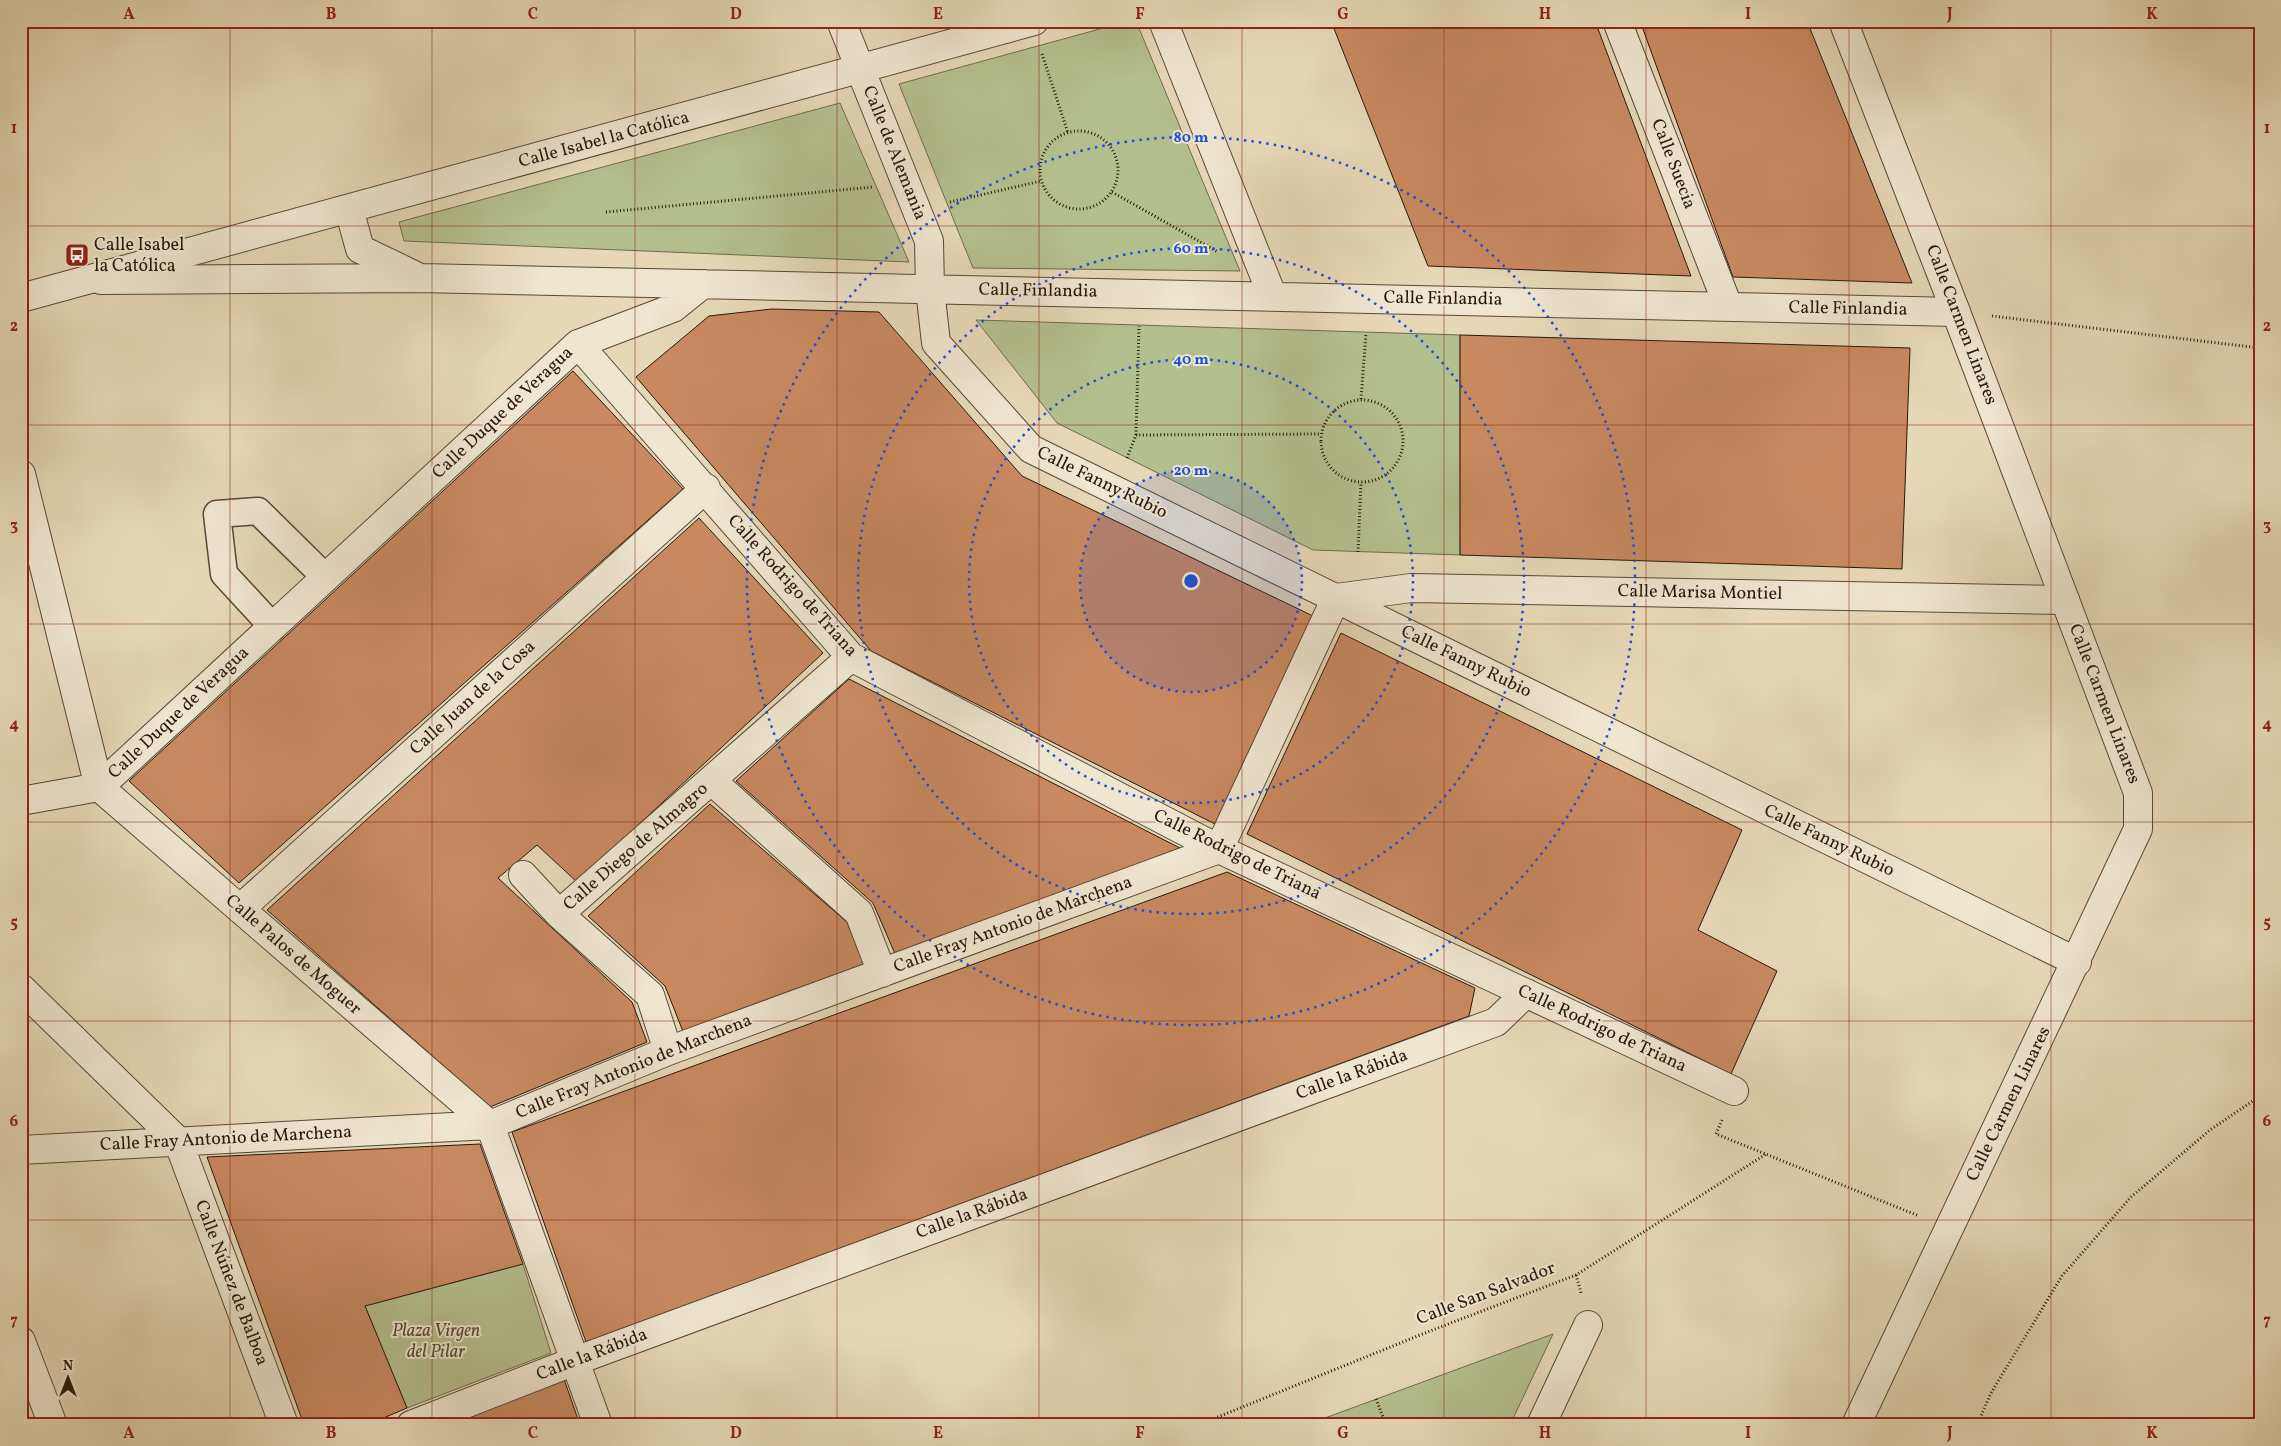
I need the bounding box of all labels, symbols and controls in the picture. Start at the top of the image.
text: A [123,4,135,26]
text: B [326,4,337,26]
text: C [528,4,538,26]
text: D [730,4,742,26]
text: E [933,4,943,26]
text: F [1135,4,1145,26]
text: G [1337,4,1349,26]
text: H [1539,4,1551,26]
text: I [1745,4,1751,26]
text: J [1946,4,1953,26]
text: K [2146,4,2158,26]
street label: Calle de Alemania [856,82,932,224]
street label: Calle Isabel la Católica [516,105,692,175]
street label: Calle Suecia [1644,115,1702,213]
text: 1 [11,118,17,140]
text: 1 [2264,118,2270,140]
text: 80 m [1174,128,1209,149]
place label: Calle Isabel la Católica [94,233,184,279]
text: 60 m [1174,239,1209,260]
street label: Calle Carmen Linares [1919,241,2003,409]
bus stop icon: Calle Isabel la Católica [64,242,90,268]
street label: Calle Finlandia [978,277,1098,305]
street label: Calle Finlandia [1383,285,1503,313]
street label: Calle Finlandia [1788,295,1908,323]
text: 2 [10,316,18,338]
text: 2 [2263,316,2271,338]
street label: Calle Duque de Veragua [427,341,579,485]
text: 40 m [1173,350,1209,371]
street label: Calle Fanny Rubio [1032,440,1172,526]
text: 20 m [1174,461,1209,482]
street label: Calle Rodrigo de Triana [721,509,863,663]
text: 3 [10,515,18,537]
text: 3 [2263,515,2271,537]
centre of rings [1182,572,1200,590]
street label: Calle Marisa Montiel [1617,579,1783,607]
street label: Calle Fanny Rubio [1396,619,1536,705]
street label: Calle Carmen Linares [2062,620,2146,788]
street label: Calle Juan de la Cosa [405,635,541,761]
street label: Calle Duque de Veragua [103,641,255,785]
text: 4 [9,714,19,736]
text: 4 [2262,714,2272,736]
street label: Calle Diego de Almagro [558,777,714,917]
street label: Calle Fanny Rubio [1759,798,1899,884]
street label: Calle Rodrigo de Triana [1149,803,1325,907]
street label: Calle Fray Antonio de Marchena [890,870,1136,980]
street label: Calle Palos de Moguer [220,889,367,1021]
text: 5 [10,912,18,934]
text: 5 [2263,912,2271,934]
street label: Calle Rodrigo de Triana [1513,979,1691,1079]
street label: Calle Fray Antonio de Marchena [512,1008,756,1126]
street label: Calle Carmen Linares [1961,1022,2057,1186]
street label: Calle la Rábida [1293,1043,1411,1107]
text: 6 [10,1111,19,1133]
text: 6 [2263,1111,2272,1133]
street label: Calle Fray Antonio de Marchena [99,1120,353,1158]
street label: Calle la Rábida [913,1182,1031,1246]
street label: Calle Núñez de Balboa [188,1197,274,1369]
street label: Calle San Salvador [1413,1256,1559,1332]
text: 7 [10,1310,18,1332]
text: 7 [2263,1310,2271,1332]
park label: Plaza Virgen del Pilar [392,1319,480,1365]
street label: Calle la Rábida [533,1322,651,1388]
north arrow [42,1354,92,1404]
text: N [63,1357,73,1376]
text: A [123,1423,135,1445]
text: B [326,1423,337,1445]
text: C [528,1423,538,1445]
text: D [730,1423,742,1445]
text: E [933,1423,943,1445]
text: F [1135,1423,1145,1445]
text: G [1337,1423,1349,1445]
text: H [1539,1423,1551,1445]
text: I [1745,1423,1751,1445]
text: J [1946,1423,1953,1445]
text: K [2146,1423,2158,1445]

